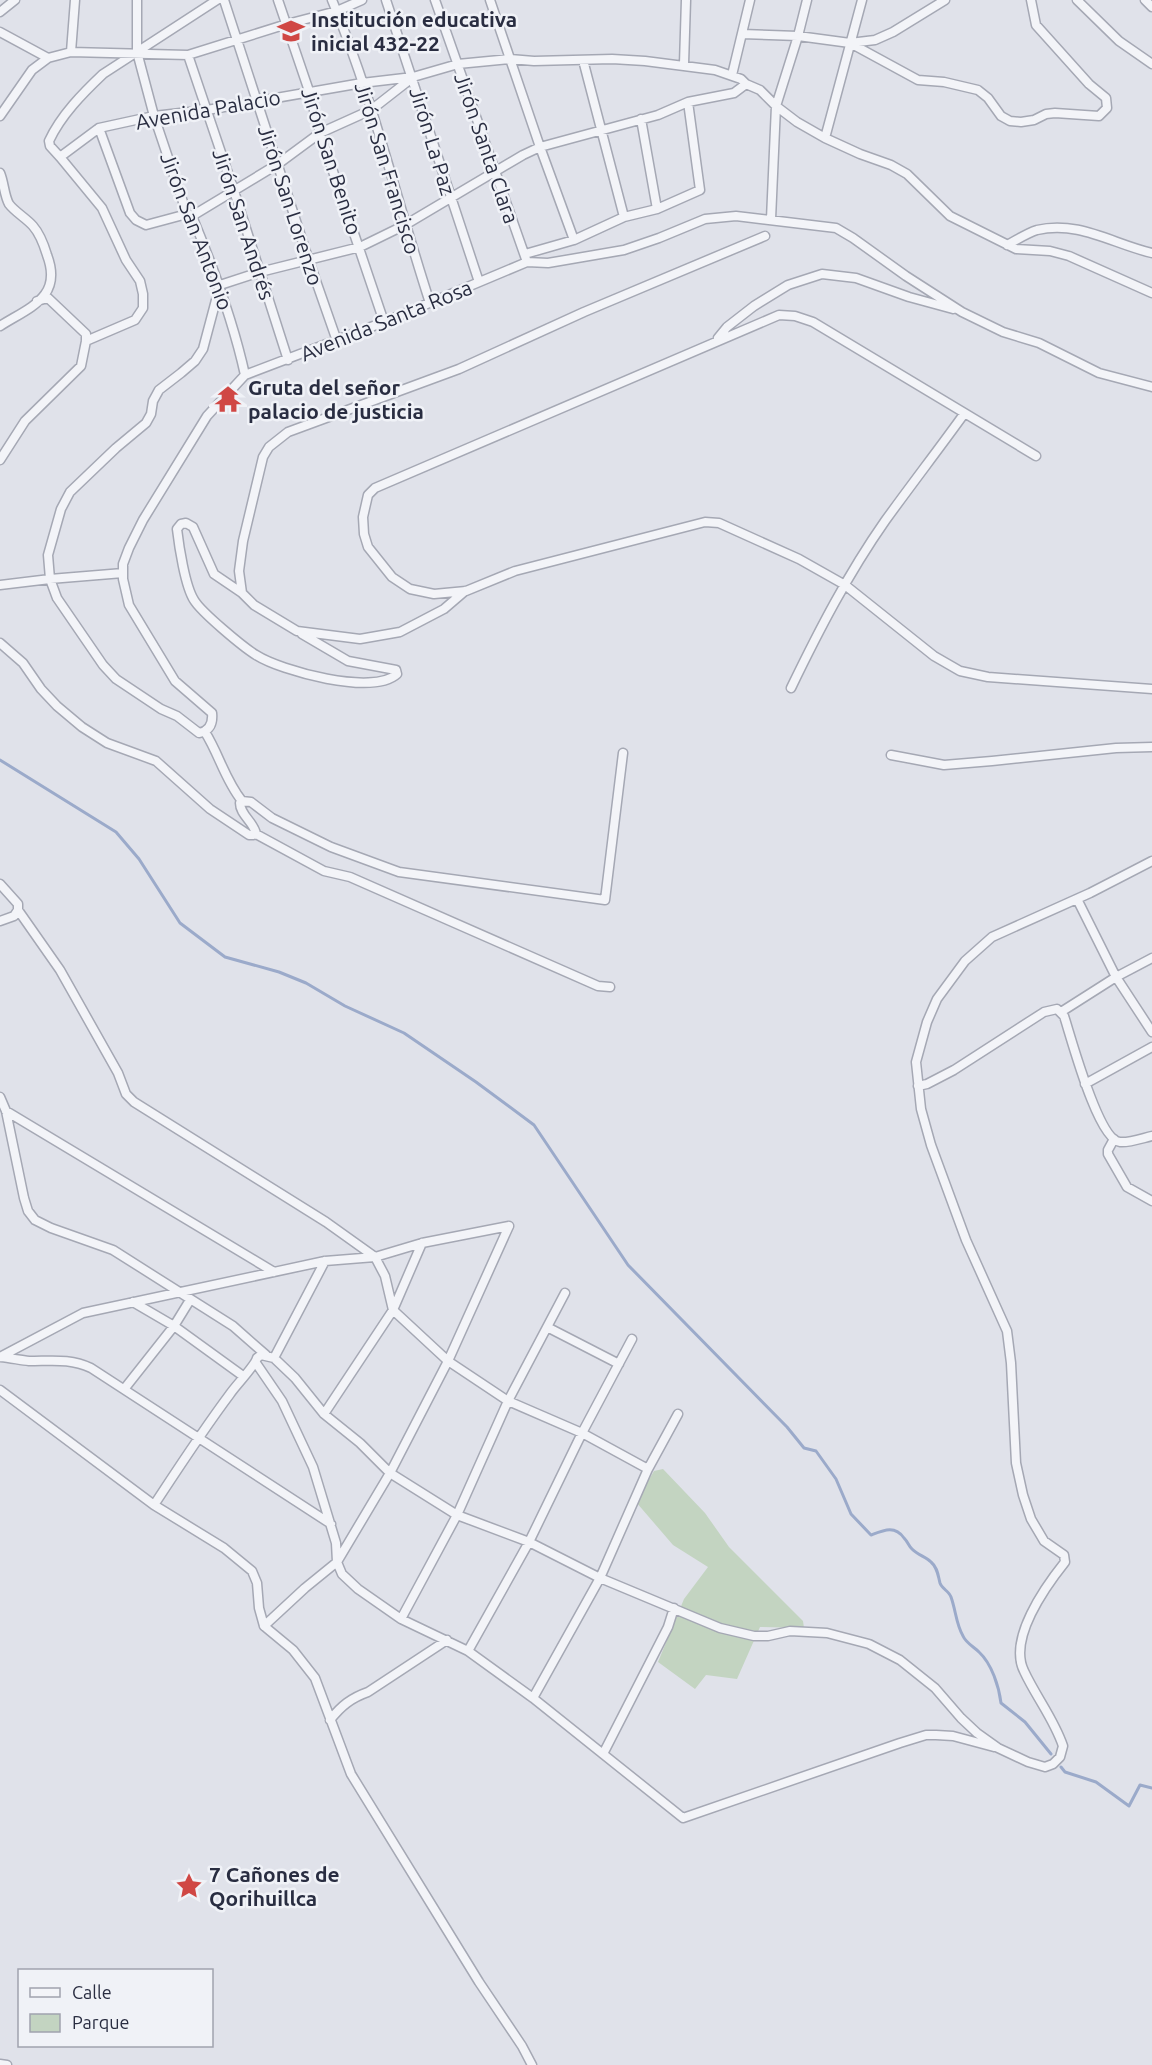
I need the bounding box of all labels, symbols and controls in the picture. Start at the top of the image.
place label: Institución educativa inicial 432-22 [311,7,517,55]
school or university icon: Institución educativa inicial 432-22 [276,16,306,46]
street label: Jirón Santa Clara [450,69,524,227]
street label: Jirón San Francisco [350,79,426,257]
street label: Avenida Palacio [134,84,282,134]
street label: Jirón San Benito [297,84,367,238]
street label: Jirón La Paz [405,84,461,198]
street label: Jirón San Lorenzo [254,122,328,288]
street label: Jirón San Andrés [208,145,280,303]
street label: Jirón San Antonio [156,149,238,313]
street label: Avenida Santa Rosa [297,275,475,365]
place label: Gruta del señor palacio de justicia [248,375,424,423]
temple icon: Gruta del señor palacio de justicia [213,384,243,414]
place label: 7 Cañones de Qorihuillca [209,1862,340,1910]
place icon: 7 Cañones de Qorihuillca [174,1871,204,1901]
legend [18,1969,213,2047]
text: Calle [72,1982,112,2002]
text: Parque [72,2012,129,2032]

